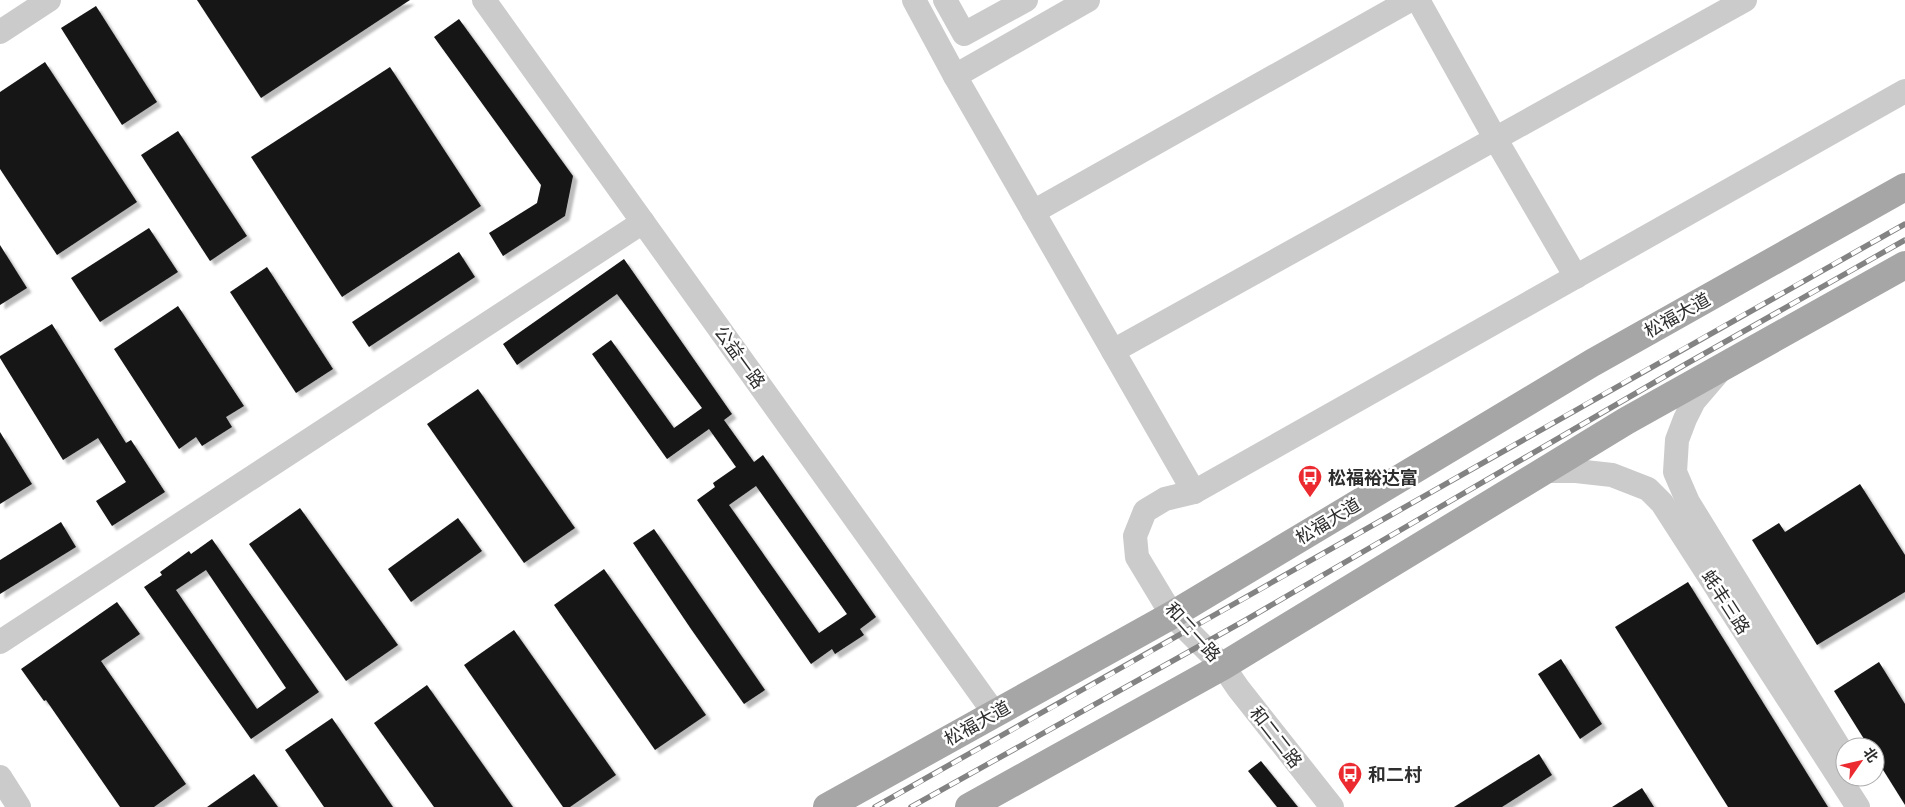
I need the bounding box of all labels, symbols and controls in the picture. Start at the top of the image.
street label: 松福大道 [1640,288,1714,342]
street label: 公益一路 [710,322,770,392]
bus stop icon: 松福裕达富 [1297,464,1323,498]
place label: 松福裕达富 [1328,467,1418,488]
street label: 松福大道 [1292,493,1364,549]
street label: 蚝丰三路 [1698,566,1754,638]
street label: 和二一路 [1161,598,1225,666]
street label: 松福大道 [940,696,1014,750]
street label: 和二二路 [1246,702,1306,772]
north arrow [1835,737,1885,787]
text: 北 [1860,744,1882,765]
bus stop icon: 和二村 [1337,761,1363,795]
place label: 和二村 [1368,764,1422,785]

